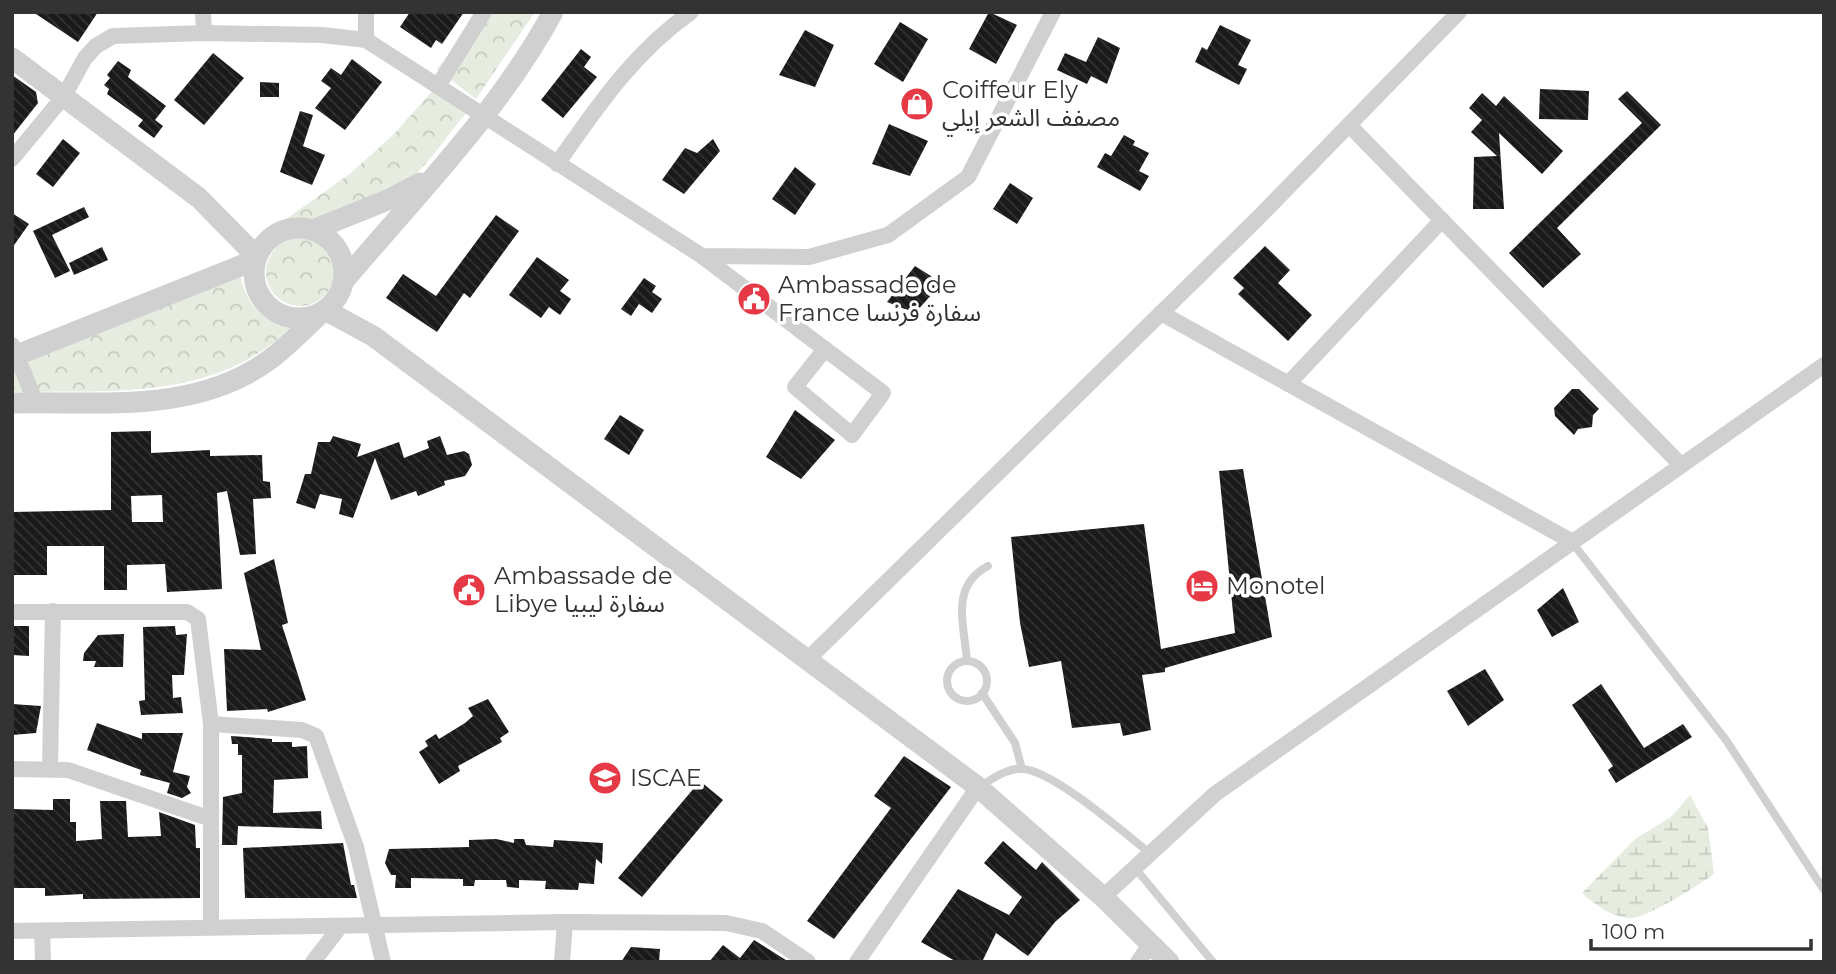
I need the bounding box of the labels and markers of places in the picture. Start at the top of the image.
place label: Coiffeur Ely مصفف الشعر إيلي [942,75,1120,137]
shop icon: Coiffeur Ely مصفف الشعر إيلي [898,85,936,123]
place label: Ambassade de France سفارة فرنسا [778,270,981,327]
public building icon: Ambassade de France سفارة فرنسا [735,280,773,318]
place label: Ambassade de Libye سفارة ليبيا [494,561,672,618]
hotel icon: Monotel [1183,567,1221,605]
public building icon: Ambassade de Libye سفارة ليبيا [450,571,488,609]
place label: Monotel [1226,571,1325,600]
school or university icon: ISCAE [586,759,624,797]
place label: ISCAE [630,763,702,792]

